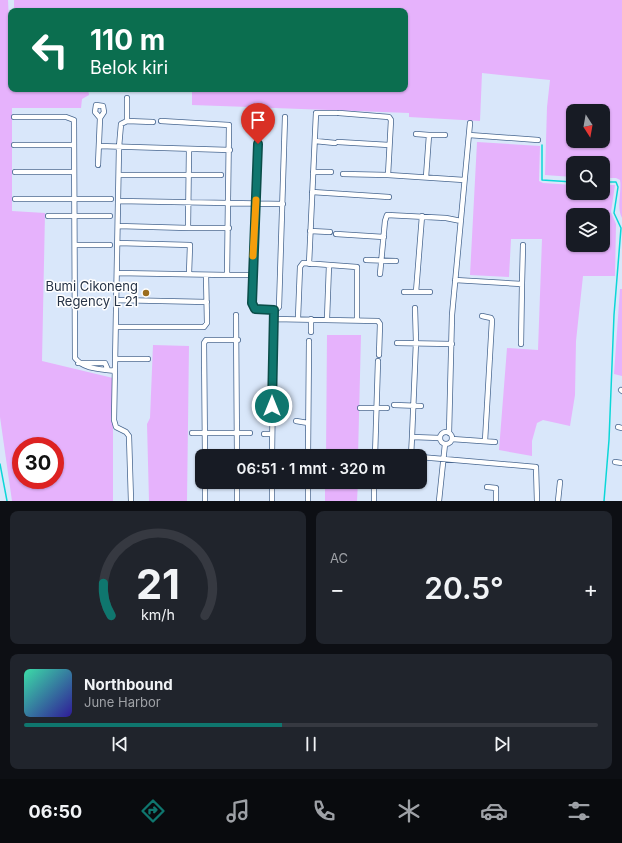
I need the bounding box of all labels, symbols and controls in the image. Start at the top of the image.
text: 110 m [90,23,165,57]
icon: left [24,24,76,76]
text: Belok kiri [90,57,168,78]
pin [241,103,275,144]
north arrow [566,104,610,148]
map controls [566,104,610,252]
icon: arrive [247,109,269,131]
button: search [566,156,610,200]
button: layers [566,208,610,252]
place label: Bumi Cikoneng Regency L 21 [45,278,138,309]
marker: Bumi Cikoneng Regency L 21 [141,288,151,298]
position arrow [251,385,293,427]
speed limit sign: 30 [12,437,64,489]
text: 06:51 · 1 mnt · 320 m [237,459,385,478]
text: AC [330,550,348,566]
text: 21 [136,558,180,608]
text: 20.5° [424,570,504,606]
text: − [330,576,345,602]
text: + [583,576,598,602]
text: km/h [141,605,175,622]
text: Northbound [84,675,173,694]
text: June Harbor [84,694,161,710]
icon: previous [109,733,131,755]
icon: pause [300,733,322,755]
icon: next [491,733,513,755]
icon: directions [139,797,167,825]
icon: music [224,797,252,825]
icon: phone [310,797,338,825]
icon: climate [395,797,423,825]
icon: car [480,797,508,825]
icon: filters [565,797,593,825]
text: 06:50 [29,801,82,822]

